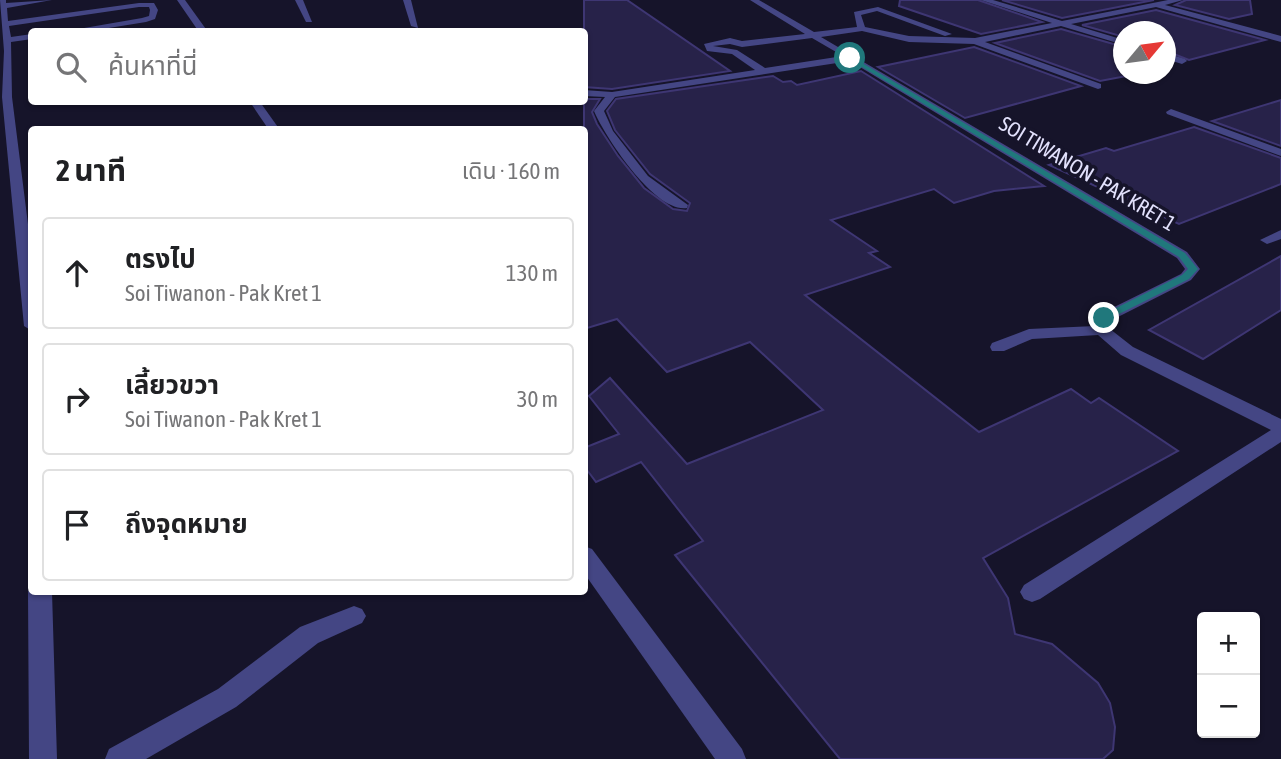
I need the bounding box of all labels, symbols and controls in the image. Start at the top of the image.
north arrow [1113,21,1176,84]
search box [28,28,588,105]
route start [834,42,865,73]
icon: search [52,48,90,86]
text: ค้นหาที่นี่ [108,51,198,81]
street label: SOI TIWANON - PAK KRET 1 [995,111,1181,235]
text: 2 นาที [56,153,126,187]
text: เดิน · 160 m [462,158,560,184]
text: ตรงไป [125,244,196,274]
icon: ahead [58,254,96,292]
text: 130 m [506,260,558,286]
text: Soi Tiwanon - Pak Kret 1 [125,280,322,306]
route end [1088,302,1119,333]
text: เลี้ยวขวา [125,370,219,400]
icon: right [58,380,96,418]
text: 30 m [517,386,558,412]
text: Soi Tiwanon - Pak Kret 1 [125,406,322,432]
icon: arrive [58,506,96,544]
text: ถึงจุดหมาย [125,509,248,539]
map controls [1197,612,1260,738]
button: + [1197,612,1260,675]
button: − [1197,675,1260,738]

